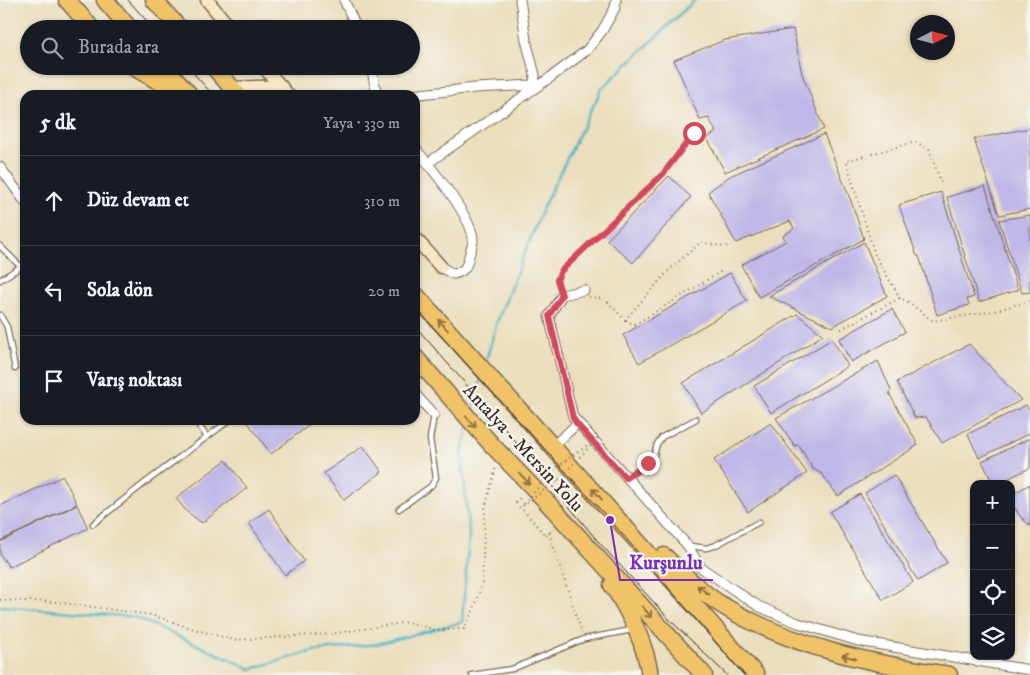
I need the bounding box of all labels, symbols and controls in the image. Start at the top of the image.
north arrow [910,15,955,60]
search box [20,20,420,75]
icon: search [38,34,66,62]
text: Burada ara [78,36,159,59]
text: 5 dk [40,110,76,136]
text: Yaya · 330 m [323,113,400,133]
route start [683,122,706,145]
icon: ahead [40,187,68,215]
text: Düz devam et [87,189,189,212]
text: 310 m [364,191,400,211]
icon: left [40,277,68,305]
text: Sola dön [87,279,153,302]
text: 20 m [368,281,400,301]
one-way arrow [438,319,449,332]
icon: arrive [40,367,68,395]
text: Varış noktası [87,369,182,392]
street label: Antalya - Mersin Yolu [458,379,588,517]
one-way arrow [465,416,477,429]
route end [637,452,660,475]
one-way arrow [519,473,531,485]
map controls [970,480,1015,660]
button: + [970,480,1015,525]
one-way arrow [591,488,603,501]
button: − [970,525,1015,570]
callout: Kurşunlu [620,545,713,580]
text: Kurşunlu [629,551,703,576]
button: locate [970,570,1015,615]
one-way arrow [696,585,710,595]
one-way arrow [641,605,652,618]
button: layers [970,615,1015,660]
one-way arrow [842,652,858,661]

